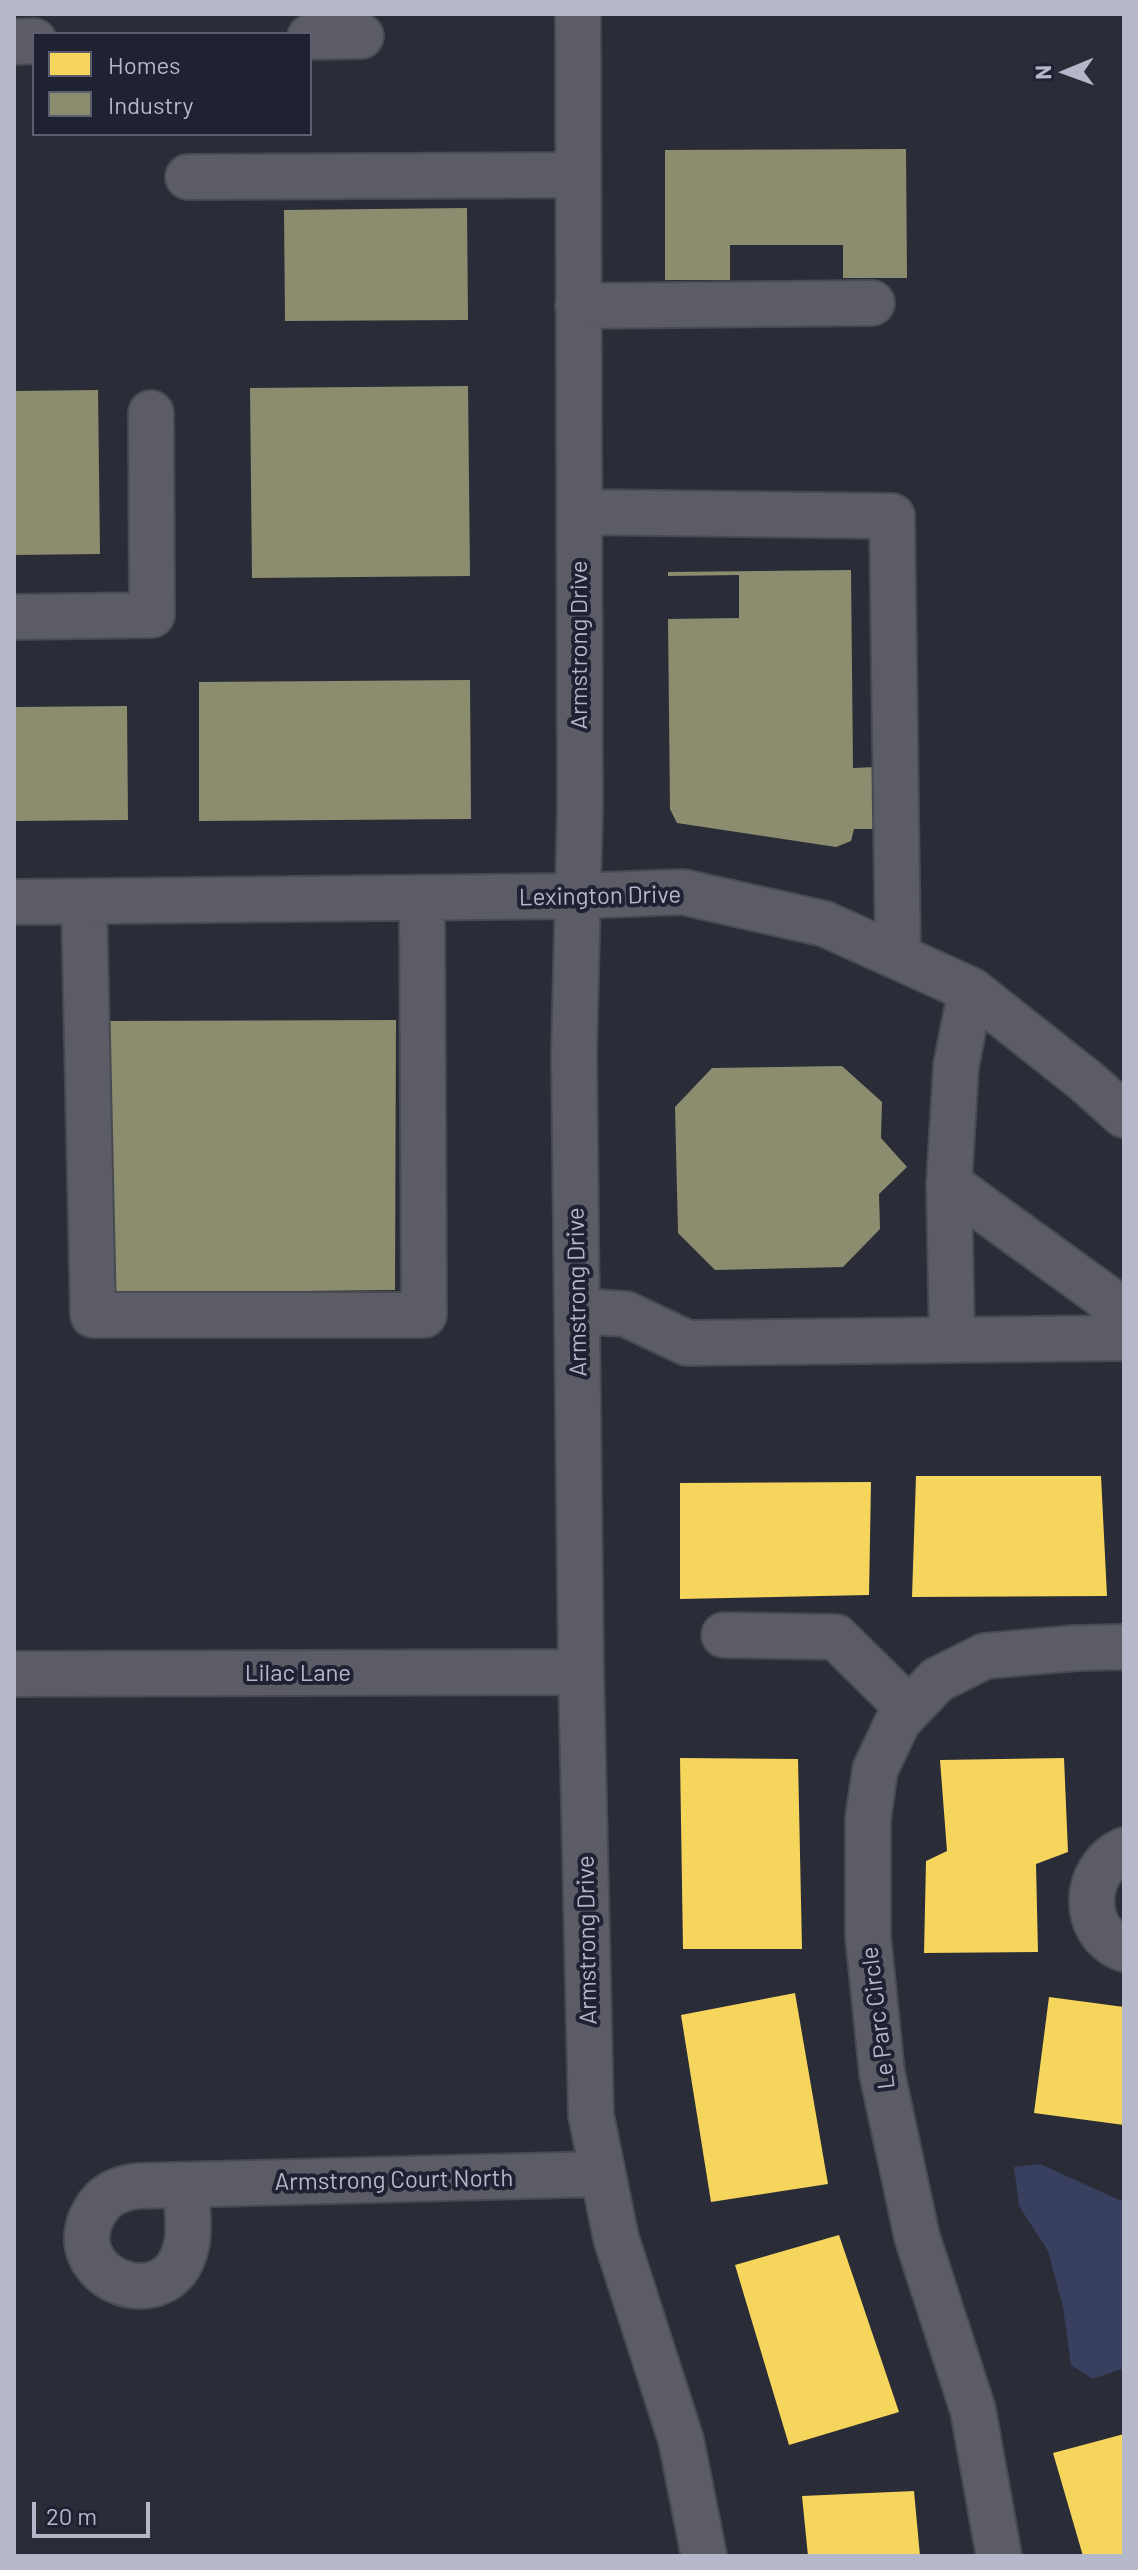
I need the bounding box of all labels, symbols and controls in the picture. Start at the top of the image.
legend [32,32,312,136]
north arrow [1026,32,1106,112]
text: Homes [108,50,181,79]
text: N [1029,65,1055,80]
text: Industry [108,90,194,119]
street label: Armstrong Drive [565,560,593,730]
street label: Lexington Drive [519,880,681,912]
street label: Armstrong Drive [561,1207,593,1377]
street label: Lilac Lane [245,1659,351,1687]
street label: Armstrong Drive [571,1855,603,2025]
street label: Le Parc Circle [855,1945,901,2091]
street label: Armstrong Court North [274,2164,514,2196]
scale bar [36,2486,154,2536]
text: 20 m [46,2501,97,2530]

